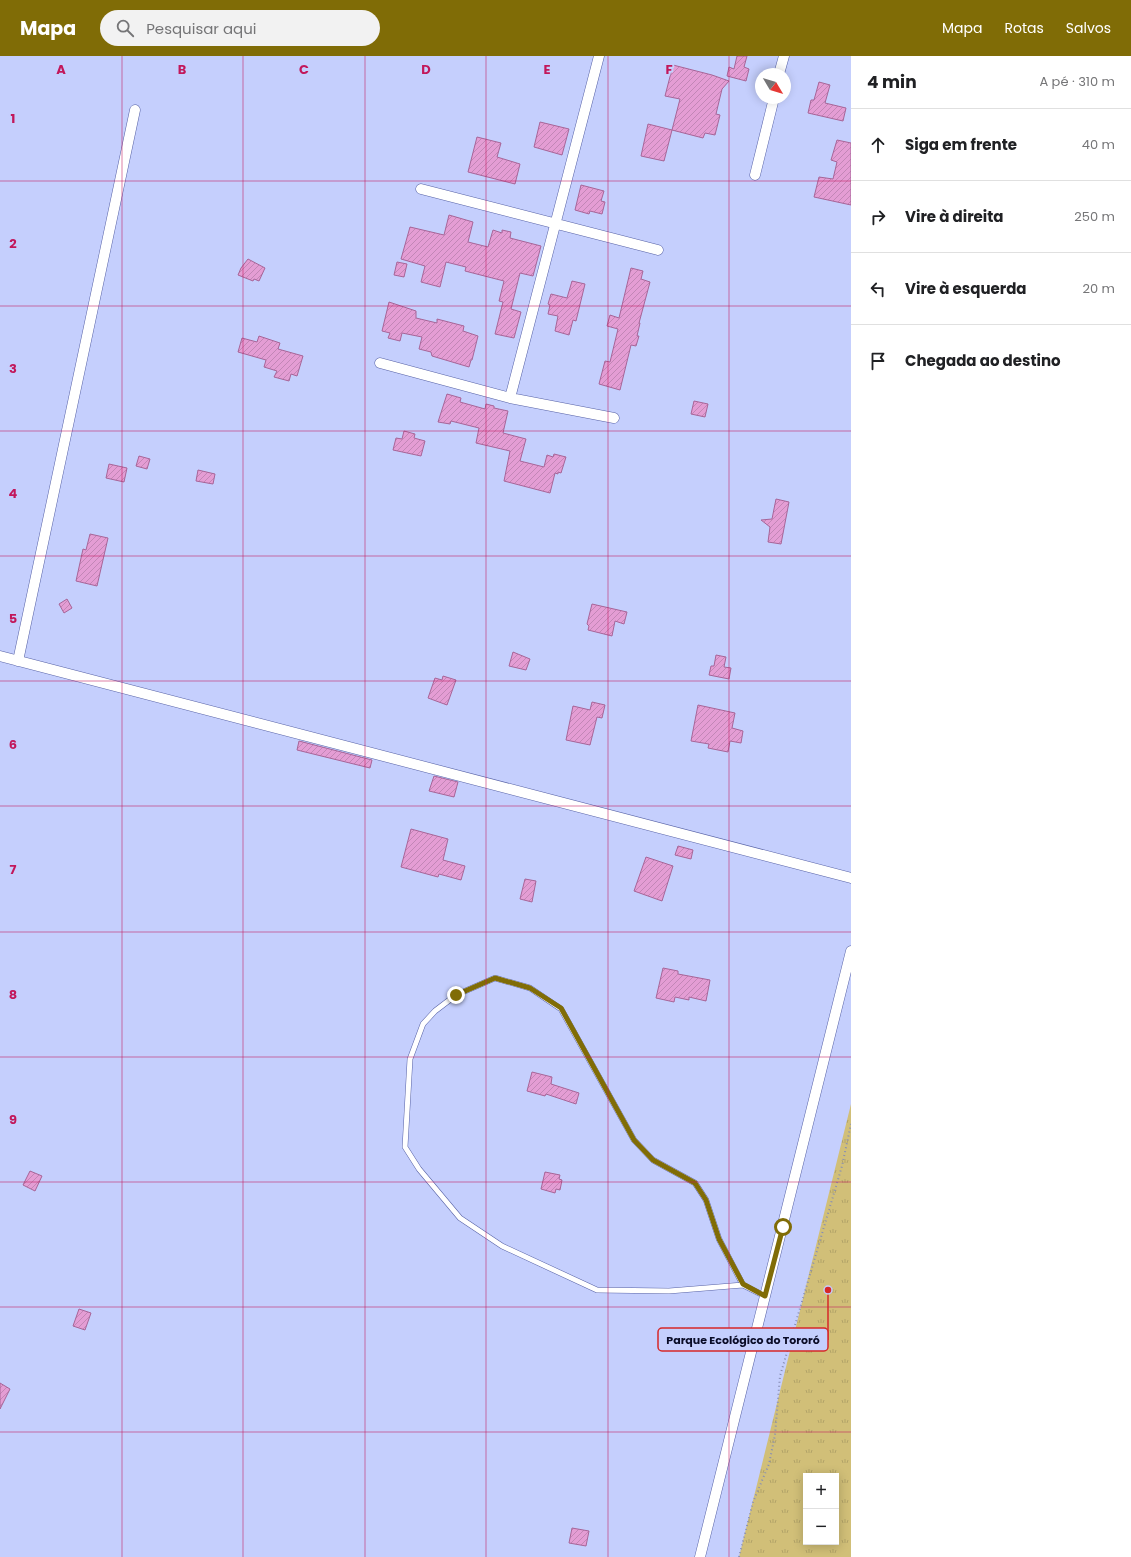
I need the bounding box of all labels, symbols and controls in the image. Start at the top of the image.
search box [100,10,380,46]
text: Mapa [20,15,76,42]
icon: search [114,17,136,39]
text: Pesquisar aqui [146,18,257,39]
text: Mapa [942,18,982,38]
text: Rotas [1004,18,1044,38]
text: Salvos [1066,18,1111,38]
text: A [56,60,66,79]
text: B [178,60,187,79]
text: C [299,60,309,79]
text: D [421,60,431,79]
text: E [543,60,551,79]
text: F [665,60,673,79]
north arrow [755,68,791,104]
text: 4 min [867,70,917,94]
text: A pé · 310 m [1039,72,1115,91]
text: 1 [11,109,15,128]
icon: ahead [867,134,889,156]
text: Siga em frente [905,134,1017,155]
text: 40 m [1082,135,1115,154]
icon: right [867,206,889,228]
text: Vire à direita [905,206,1004,227]
text: 250 m [1074,207,1115,226]
text: 2 [9,234,17,253]
icon: left [867,278,889,300]
text: Vire à esquerda [905,278,1027,299]
text: 20 m [1082,279,1115,298]
icon: arrive [867,350,889,372]
text: Chegada ao destino [905,350,1061,371]
text: 3 [9,359,17,378]
text: 4 [9,484,18,503]
text: 5 [9,609,17,628]
text: 6 [9,735,17,754]
text: 7 [10,860,17,879]
text: 8 [9,985,17,1004]
route end [447,986,465,1004]
text: 9 [9,1110,17,1129]
route start [774,1218,792,1236]
callout: Parque Ecológico do Tororó [658,1328,828,1351]
text: Parque Ecológico do Tororó [666,1332,820,1348]
map controls [803,1473,839,1545]
button: + [803,1473,839,1509]
button: − [803,1509,839,1545]

